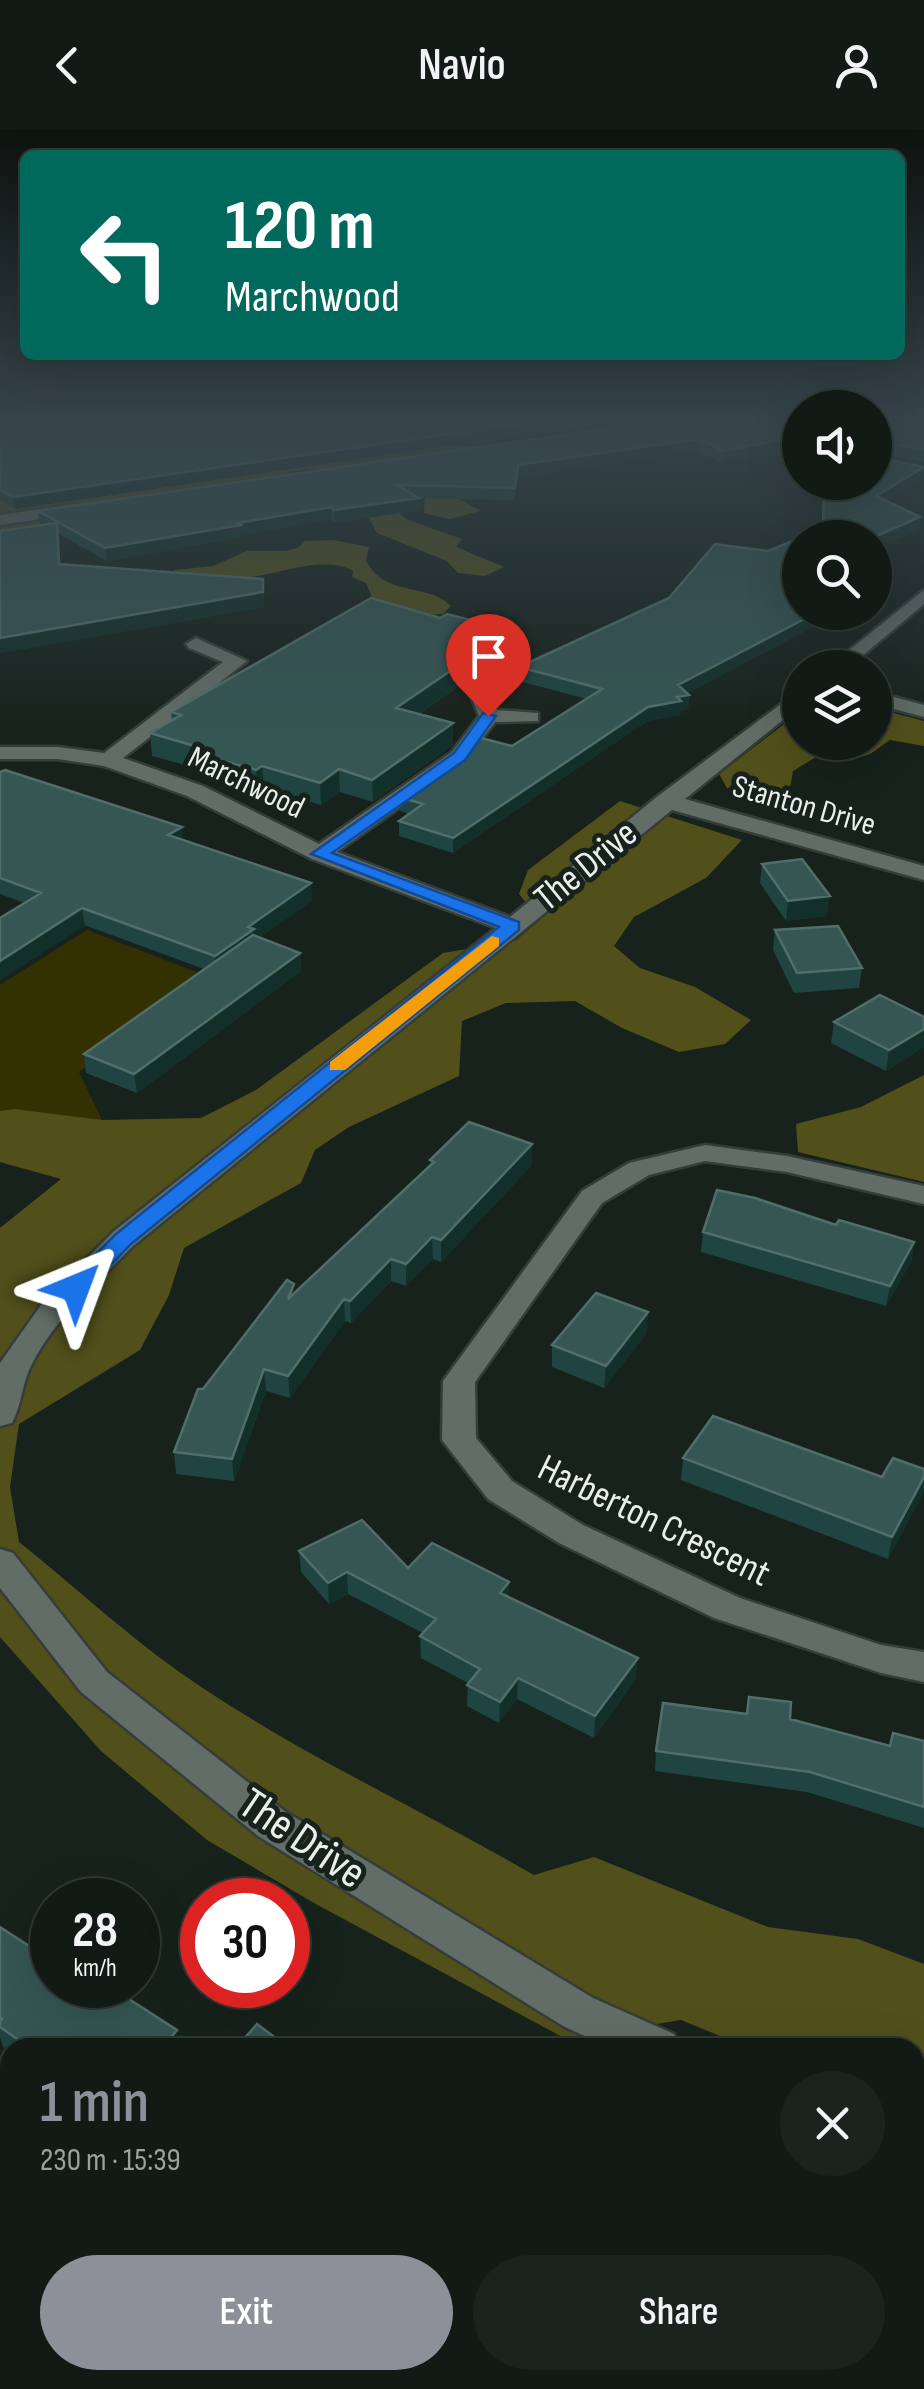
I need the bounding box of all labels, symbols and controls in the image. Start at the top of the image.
icon: back [40,38,95,93]
text: Navio [418,38,506,93]
icon: person [829,38,884,93]
text: 120 m [225,185,375,269]
icon: left [60,190,190,320]
text: Marchwood [225,270,400,325]
map controls [782,390,892,760]
button: sound [782,390,892,500]
button: search [782,520,892,630]
pin [446,614,531,717]
icon: arrive [461,629,516,684]
button: layers [782,650,892,760]
street label: Marchwood [182,738,310,828]
street label: Stanton Drive [728,767,880,845]
street label: The Drive [526,811,646,921]
position arrow [24,1236,128,1340]
street label: Harberton Crescent [531,1445,777,1597]
street label: The Drive [228,1777,376,1901]
speed limit sign: 30 [180,1878,310,2008]
text: 28 [72,1901,118,1961]
text: km/h [73,1953,117,1984]
text: 1 min [40,2067,149,2139]
button: close [780,2071,885,2176]
text: 230 m · 15:39 [40,2141,181,2180]
button: Exit [40,2255,453,2370]
button: Share [473,2255,885,2370]

